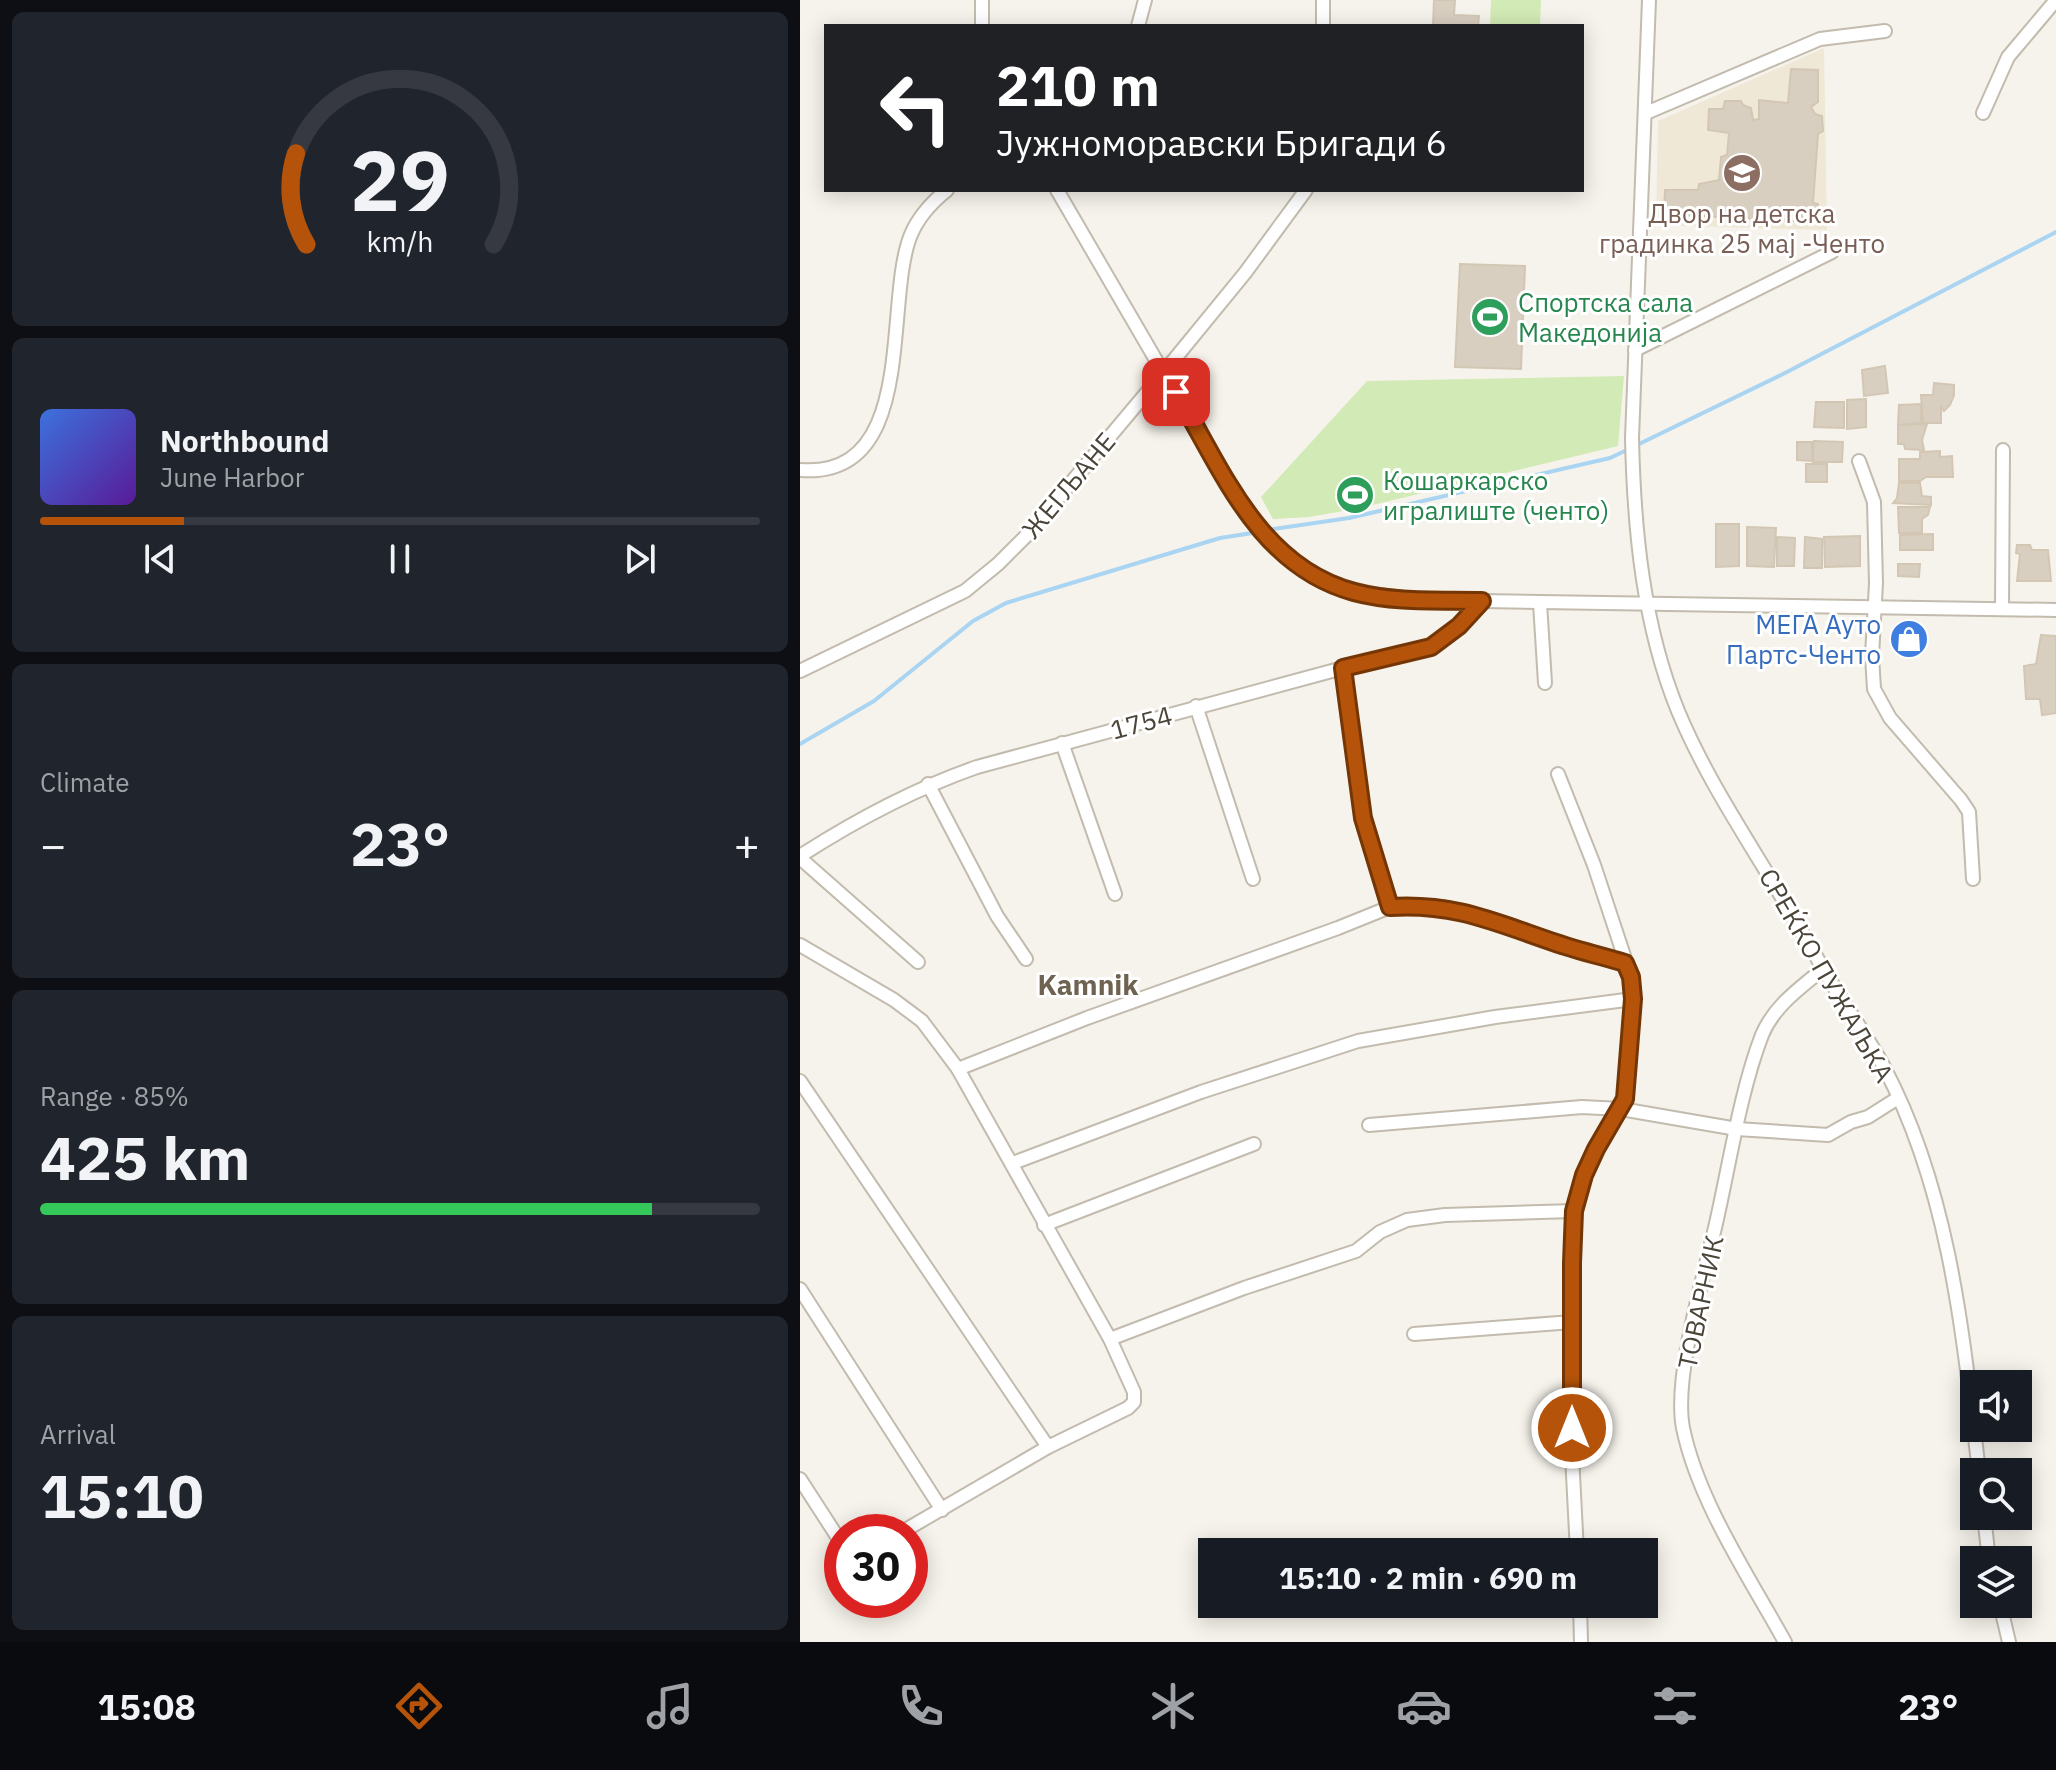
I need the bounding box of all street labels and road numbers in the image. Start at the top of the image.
street label: ЖЕГЉАНЕ [1014,425,1122,545]
street label: 1754 [1106,698,1176,746]
street label: СРЕЌКО ПУЖАЉКА [1752,862,1902,1088]
street label: ТОВАРНИК [1669,1232,1731,1372]

